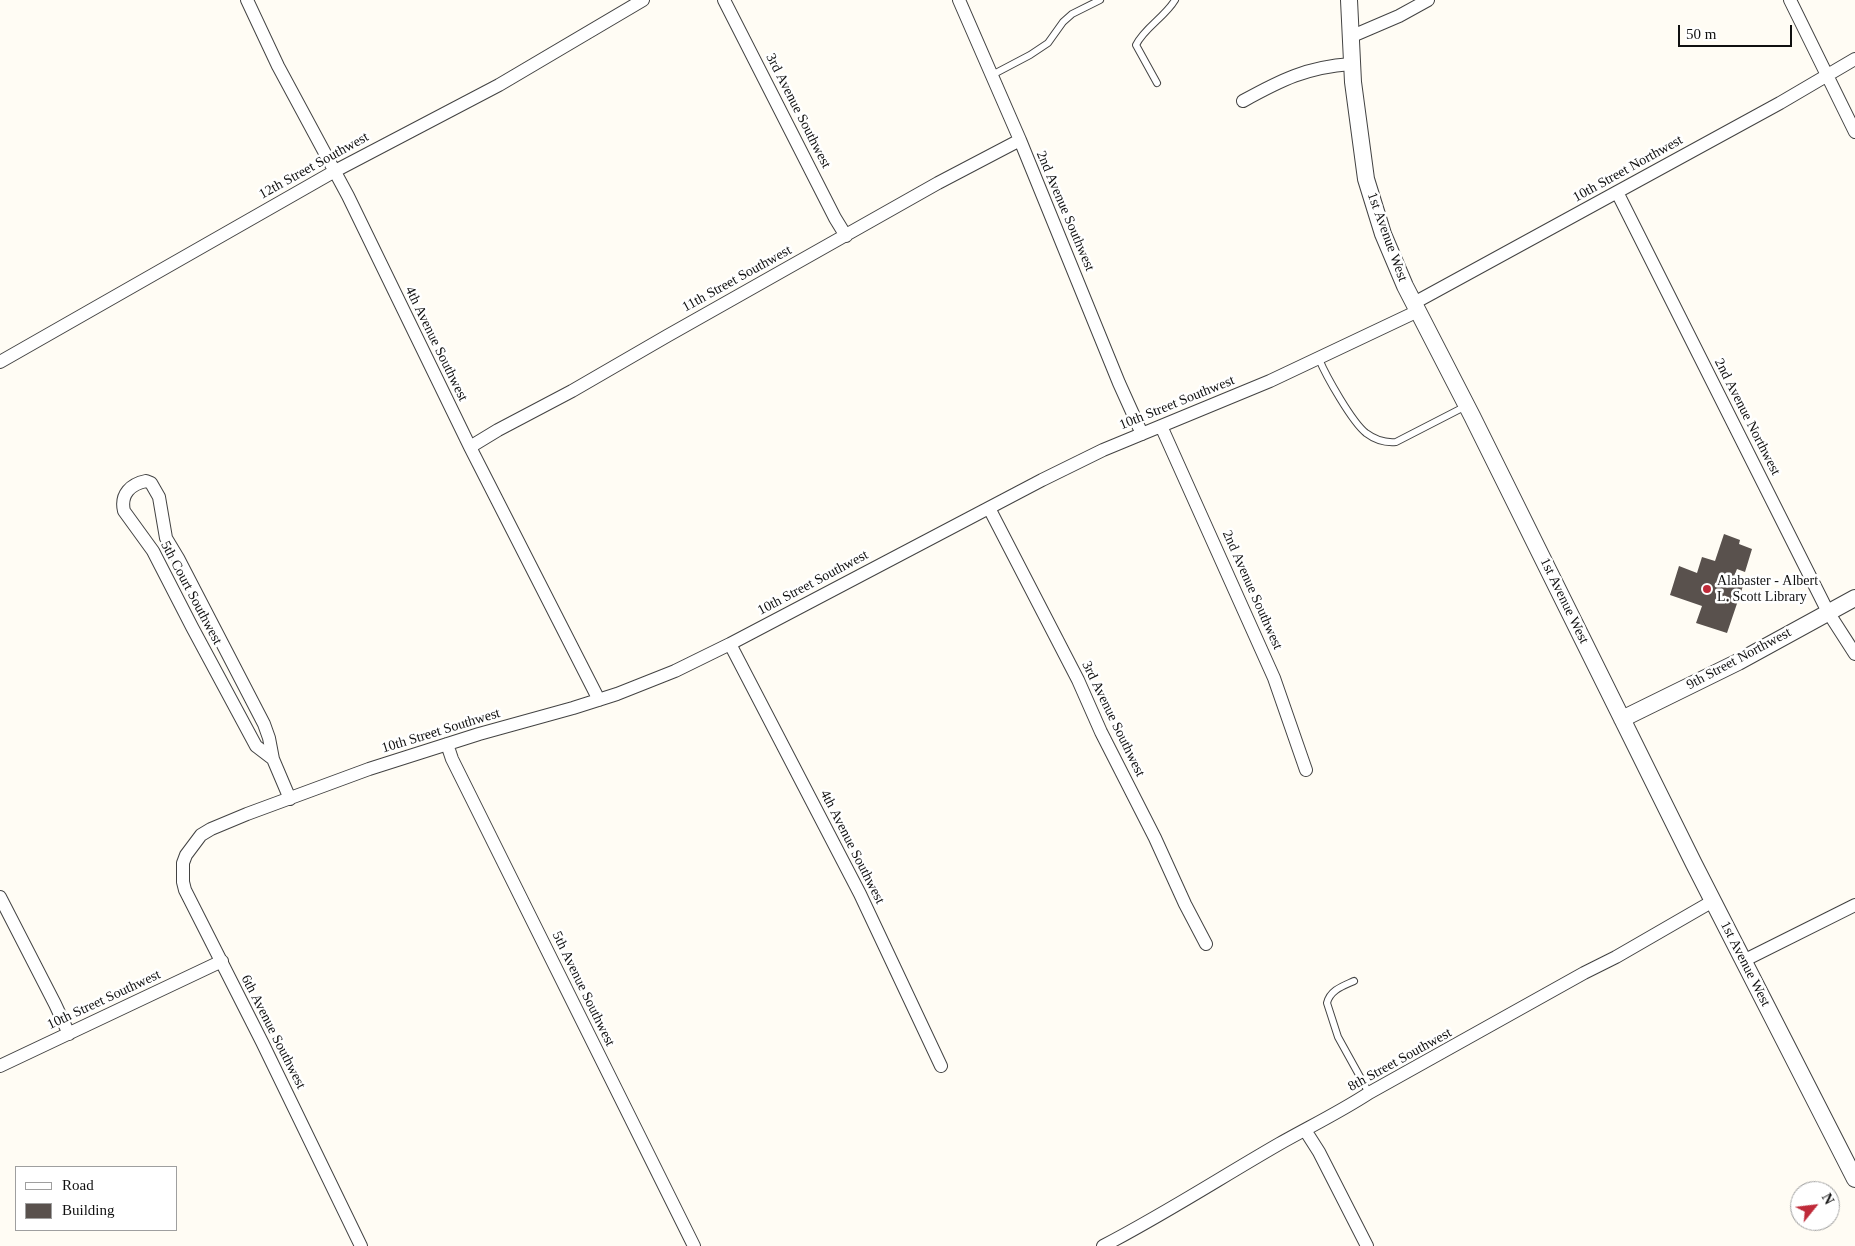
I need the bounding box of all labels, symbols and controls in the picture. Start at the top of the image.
scale bar [1680,15,1794,47]
text: 50 m [1686,26,1716,42]
street label: 3rd Avenue Southwest [762,51,834,171]
street label: 12th Street Southwest [256,129,372,203]
street label: 10th Street Northwest [1570,132,1686,206]
street label: 2nd Avenue Southwest [1032,148,1098,274]
street label: 1st Avenue West [1363,190,1411,284]
street label: 11th Street Southwest [679,242,795,316]
street label: 4th Avenue Southwest [401,284,471,404]
street label: 2nd Avenue Northwest [1710,356,1784,478]
street label: 10th Street Southwest [1117,372,1237,434]
street label: 2nd Avenue Southwest [1218,528,1286,652]
street label: 5th Court Southwest [157,538,225,648]
street label: 10th Street Southwest [755,547,871,619]
street label: 1st Avenue West [1536,555,1592,647]
place label: Alabaster - Albert L. Scott Library [1717,573,1818,606]
marker: Alabaster - Albert L. Scott Library [1701,583,1713,595]
street label: 9th Street Northwest [1684,624,1794,694]
street label: 3rd Avenue Southwest [1078,658,1148,780]
street label: 10th Street Southwest [380,705,502,757]
street label: 4th Avenue Southwest [816,787,888,907]
street label: 1st Avenue West [1716,919,1774,1009]
street label: 5th Avenue Southwest [548,929,618,1049]
street label: 10th Street Southwest [45,966,163,1034]
street label: 6th Avenue Southwest [237,972,309,1092]
street label: 8th Street Southwest [1345,1025,1455,1095]
legend [15,1166,178,1231]
text: Road [62,1177,94,1193]
north arrow [1790,1181,1840,1231]
text: N [1819,1191,1837,1207]
text: Building [62,1202,115,1218]

